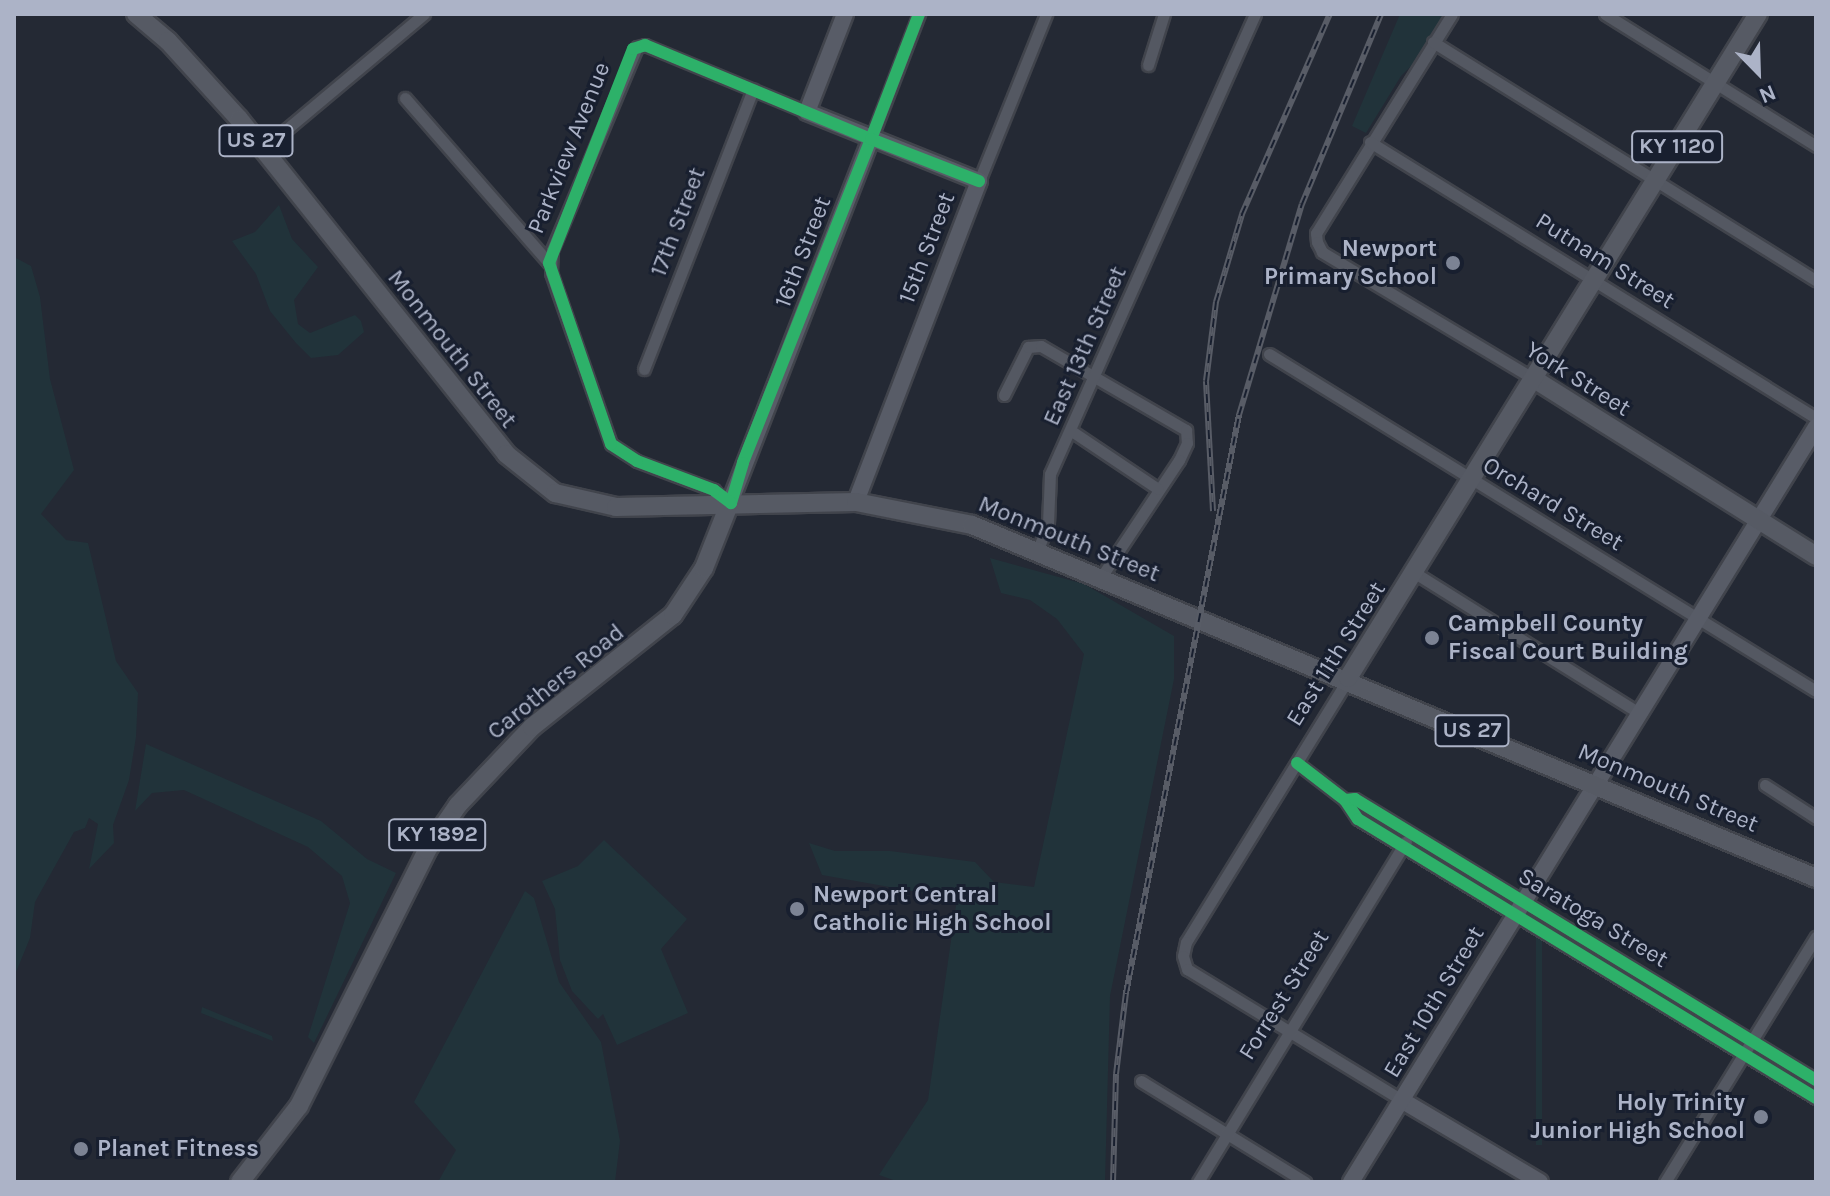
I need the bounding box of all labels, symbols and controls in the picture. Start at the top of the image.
north arrow [1718,32,1798,112]
street label: Parkview Avenue [522,58,616,238]
text: N [1755,79,1780,109]
road number: US 27 [218,123,294,159]
road number: KY 1120 [1631,129,1723,165]
street label: 17th Street [644,163,712,281]
street label: 15th Street [893,188,961,308]
street label: 16th Street [769,192,837,312]
street label: Putnam Street [1530,207,1680,315]
place label: Newport Primary School [1264,235,1437,291]
marker: Newport Primary School [1444,254,1462,272]
street label: East 13th Street [1037,262,1133,430]
street label: Monmouth Street [381,264,523,434]
street label: York Street [1520,335,1636,423]
street label: Orchard Street [1478,451,1628,557]
street label: Monmouth Street [974,489,1164,589]
street label: East 11th Street [1280,576,1392,732]
place label: Campbell County Fiscal Court Building [1448,610,1688,666]
street label: Carothers Road [482,618,630,746]
marker: Campbell County Fiscal Court Building [1423,629,1441,647]
road number: US 27 [1434,713,1510,749]
street label: Monmouth Street [1573,737,1763,839]
road number: KY 1892 [387,817,487,853]
street label: Saratoga Street [1513,862,1673,974]
place label: Newport Central Catholic High School [813,881,1051,937]
marker: Newport Central Catholic High School [788,900,806,918]
street label: East 10th Street [1378,921,1490,1083]
street label: Forrest Street [1233,925,1335,1065]
place label: Holy Trinity Junior High School [1530,1089,1745,1145]
marker: Holy Trinity Junior High School [1752,1108,1770,1126]
place label: Planet Fitness [97,1135,259,1163]
marker: Planet Fitness [72,1140,90,1158]

